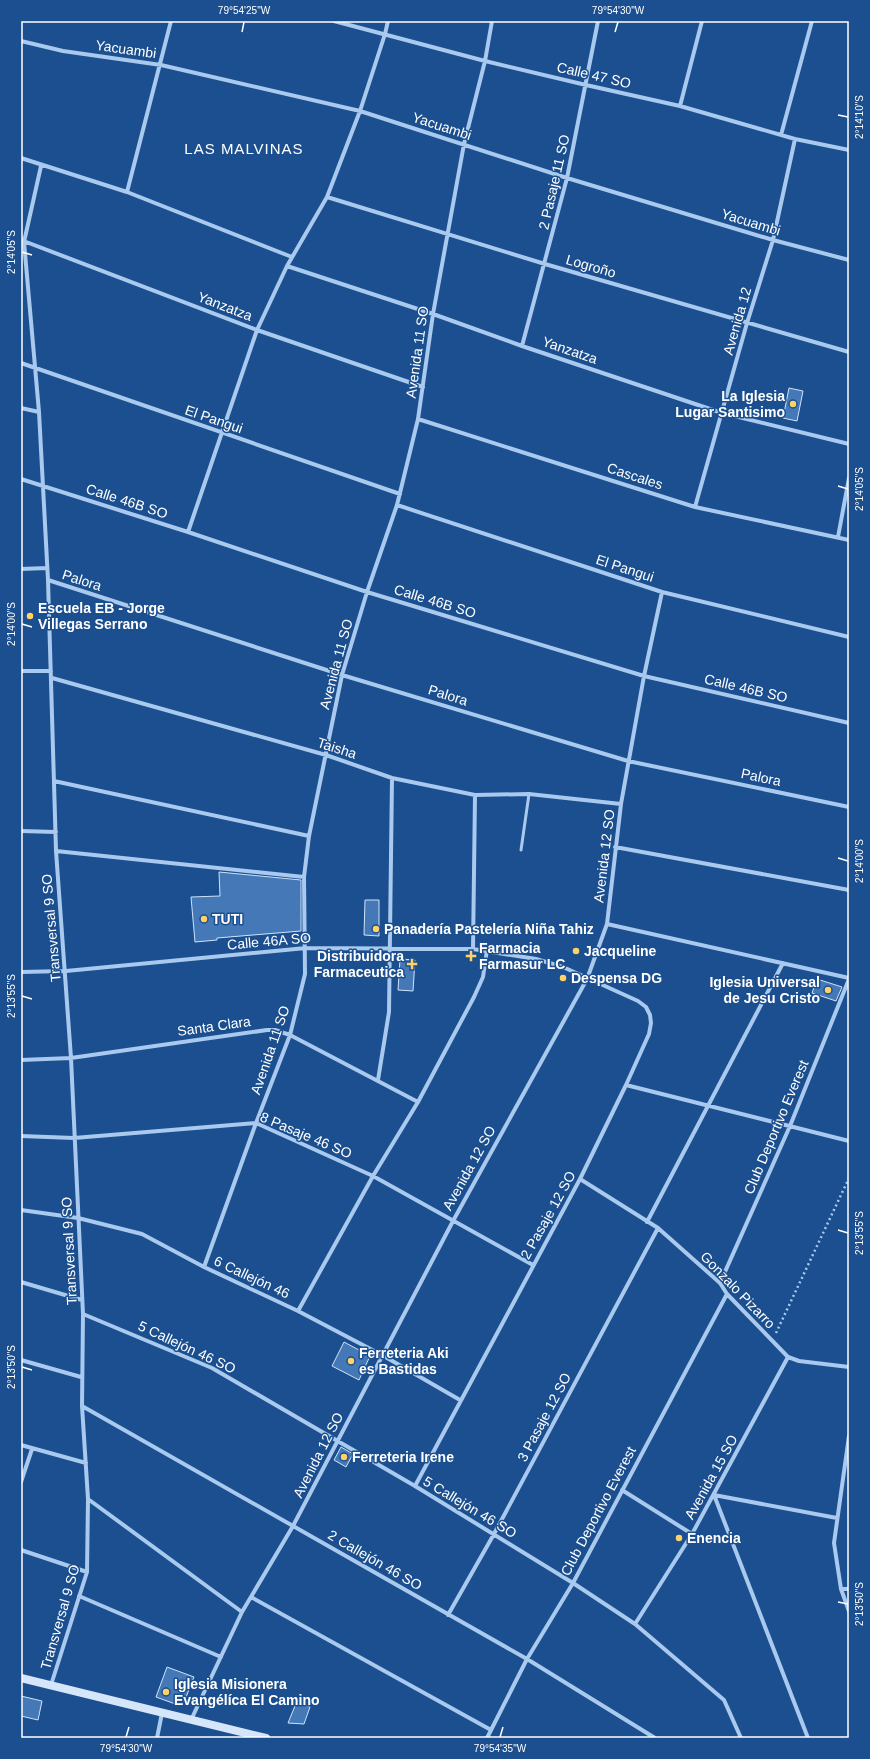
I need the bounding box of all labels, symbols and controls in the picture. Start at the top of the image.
text: 79°54'25"W [218,5,271,16]
text: 79°54'30"W [592,5,645,16]
street label: Yacuambi [95,37,157,61]
street label: Calle 47 SO [555,59,633,91]
text: 2°14'10"S [854,95,865,139]
street label: Yacuambi [410,109,474,143]
street label: 2 Pasaje 11 SO [535,133,573,231]
district label: LAS MALVINAS [184,140,304,157]
street label: Yacuambi [719,205,783,239]
text: 2°14'05"S [6,230,17,274]
street label: Logroño [564,251,618,281]
street label: Avenida 12 [720,285,754,357]
street label: Yanzatza [195,288,255,324]
street label: Avenida 11 SO [403,305,431,399]
street label: Yanzatza [540,333,600,367]
place label: La Iglesia Lugar Santisimo [675,388,785,420]
marker: La Iglesia Lugar Santisimo [788,399,798,409]
street label: El Pangui [183,402,245,436]
street label: Cascales [605,459,665,493]
text: 2°14'05"S [854,467,865,511]
street label: Calle 46B SO [84,480,170,522]
street label: El Pangui [594,551,656,585]
street label: Palora [60,566,104,594]
street label: Calle 46B SO [392,581,478,621]
place label: Escuela EB - Jorge Villegas Serrano [38,600,165,632]
text: 2°14'00"S [6,602,17,646]
marker: Escuela EB - Jorge Villegas Serrano [25,611,35,621]
street label: Avenida 11 SO [316,617,356,711]
street label: Calle 46B SO [703,671,789,705]
street label: Palora [426,681,470,709]
street label: Taisha [315,734,359,762]
street label: Palora [740,765,783,789]
street label: Avenida 12 SO [590,808,618,904]
text: 2°14'00"S [854,839,865,883]
street label: Transversal 9 SO [38,873,64,983]
place label: TUTI [212,911,243,927]
marker: TUTI [199,914,209,924]
place label: Panadería Pastelería Niña Tahiz [384,921,594,937]
marker: Panadería Pastelería Niña Tahiz [371,924,381,934]
street label: Calle 46A SO [226,929,312,953]
place label: Farmacia Farmasur LC [479,940,565,972]
place label: Jacqueline [584,943,657,959]
marker: Jacqueline [571,946,581,956]
place label: Distribuidora Farmaceutica [314,948,404,980]
marker: Farmacia Farmasur LC [466,951,476,961]
marker: Distribuidora Farmaceutica [407,959,417,969]
place label: Despensa DG [571,970,662,986]
marker: Despensa DG [558,973,568,983]
text: 2°13'55"S [6,974,17,1018]
place label: Iglesia Universal de Jesu Cristo [709,974,820,1006]
marker: Iglesia Universal de Jesu Cristo [823,985,833,995]
street label: Avenida 11 SO [247,1003,293,1097]
street label: Santa Clara [176,1013,252,1039]
street label: Club Deportivo Everest [741,1058,812,1196]
street label: 8 Pasaje 46 SO [258,1108,354,1162]
street label: Avenida 12 SO [439,1123,499,1213]
street label: 2 Pasaje 12 SO [517,1168,579,1262]
street label: Transversal 9 SO [58,1196,80,1306]
text: 2°13'55"S [854,1211,865,1255]
street label: Gonzalo Pizarro [697,1248,779,1332]
street label: 6 Callejón 46 [212,1252,293,1302]
street label: 5 Callejón 46 SO [136,1317,238,1377]
text: 2°13'50"S [6,1345,17,1389]
place label: Ferreteria Aki es Bastidas [359,1345,449,1377]
marker: Ferreteria Aki es Bastidas [346,1356,356,1366]
street label: 3 Pasaje 12 SO [514,1370,574,1464]
street label: Avenida 12 SO [290,1409,346,1500]
street label: Avenida 15 SO [681,1432,741,1522]
street label: Club Deportivo Everest [557,1444,639,1578]
place label: Ferreteria Irene [352,1449,454,1465]
marker: Ferreteria Irene [339,1452,349,1462]
street label: 5 Callejón 46 SO [421,1473,520,1541]
street label: 2 Callejón 46 SO [325,1527,425,1593]
place label: Enencia [687,1530,741,1546]
marker: Enencia [674,1533,684,1543]
street label: Transversal 9 SO [37,1563,83,1671]
text: 2°13'50"S [854,1582,865,1626]
place label: Iglesia Misionera Evangélíca El Camino [174,1676,320,1708]
marker: Iglesia Misionera Evangélíca El Camino [161,1687,171,1697]
text: 79°54'30"W [100,1743,153,1754]
text: 79°54'35"W [474,1743,527,1754]

